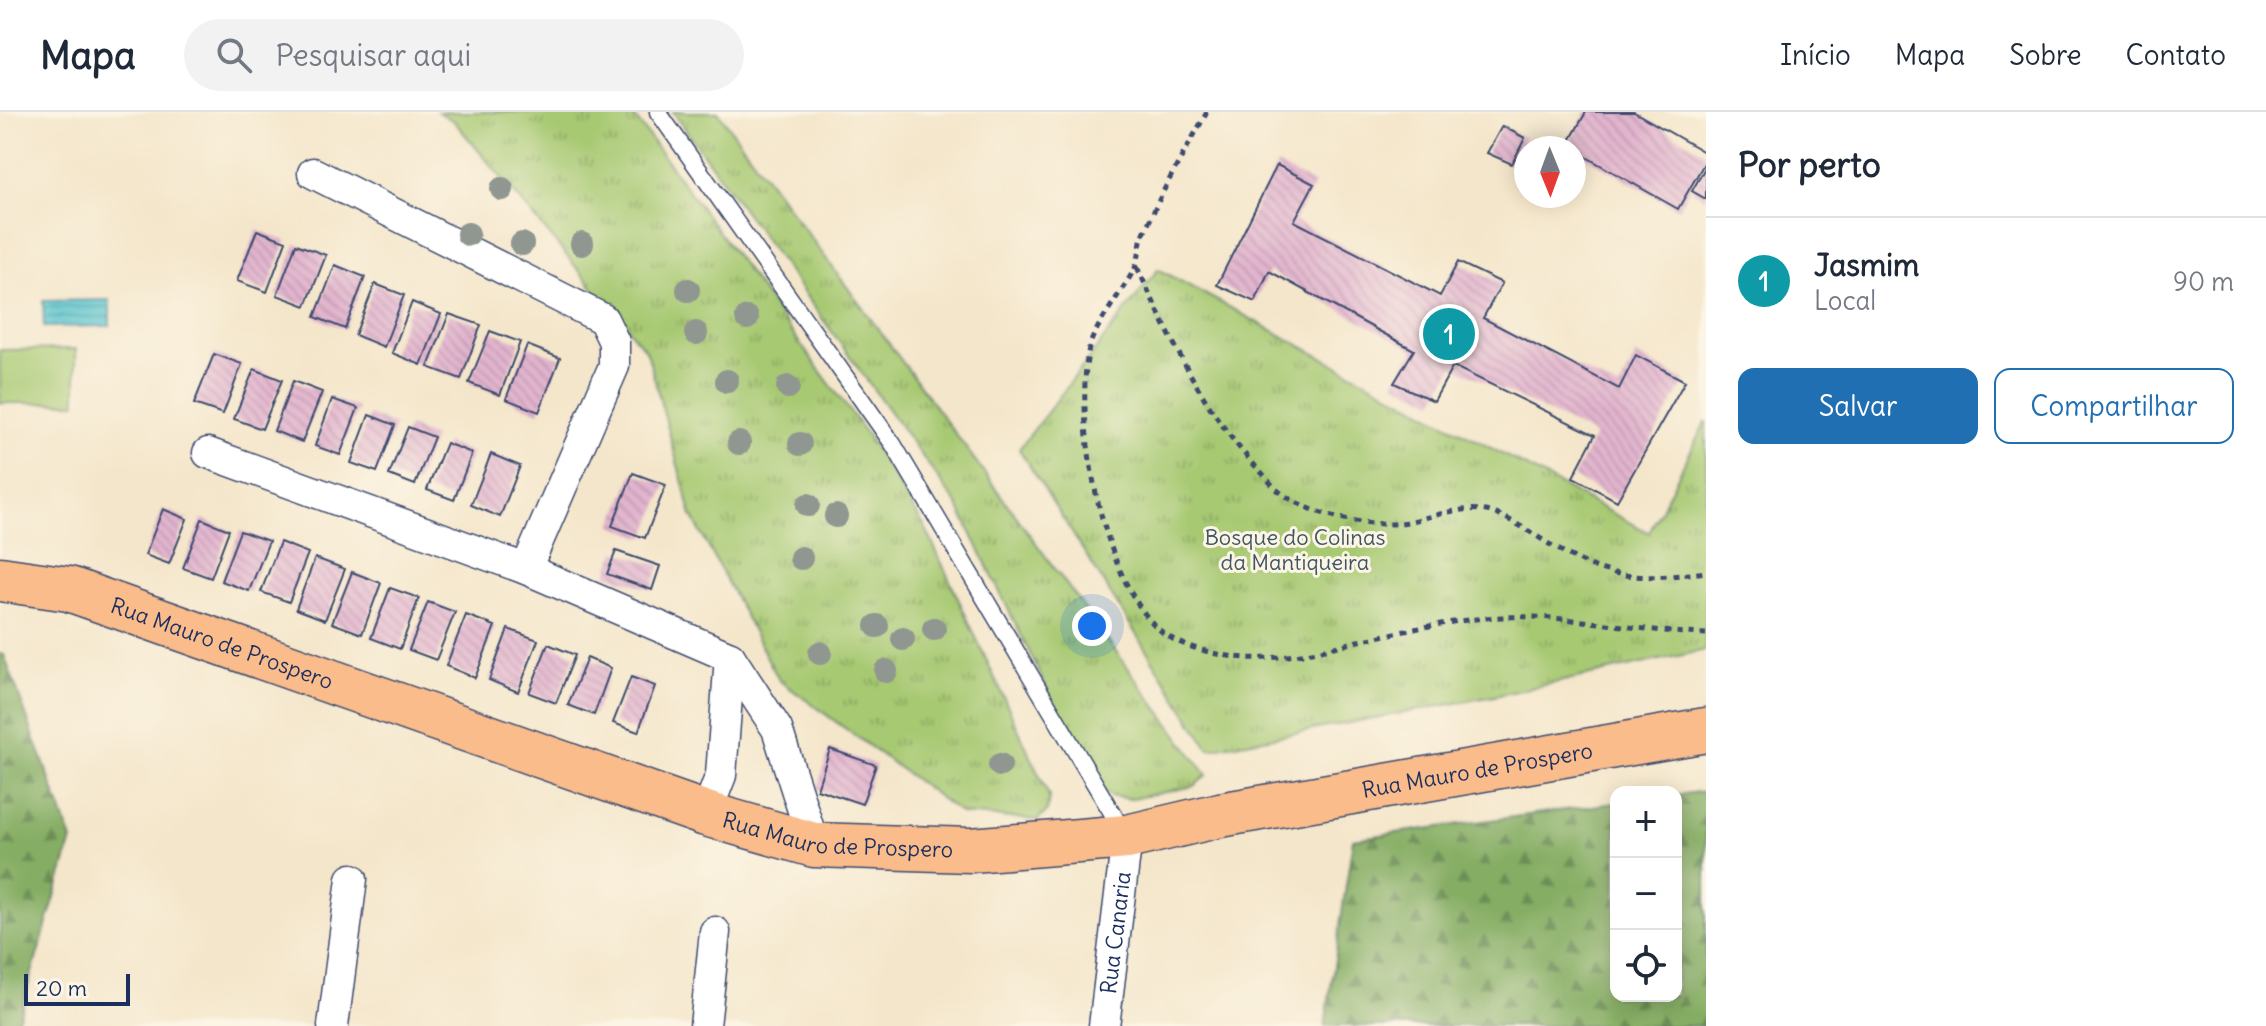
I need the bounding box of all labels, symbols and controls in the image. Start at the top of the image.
search box [184,19,744,91]
text: Mapa [40,32,136,79]
icon: search [212,33,256,77]
text: Pesquisar aqui [276,36,471,74]
text: Início [1780,37,1851,73]
text: Mapa [1895,37,1965,73]
text: Sobre [2009,37,2082,73]
text: Contato [2126,37,2226,73]
north arrow [1514,136,1586,208]
text: Por perto [1738,143,1881,186]
text: Jasmim [1814,246,1919,284]
text: 1 [1759,265,1769,298]
text: 90 m [2173,265,2234,298]
text: Local [1814,284,1876,317]
pin: 1 [1423,304,1475,364]
button: Salvar [1738,368,1978,444]
button: Compartilhar [1994,368,2234,444]
park label: Bosque do Colinas da Mantiqueira [1204,523,1386,576]
street label: Rua Mauro de Prospero [107,591,337,695]
your location [1072,606,1112,646]
street label: Rua Mauro de Prospero [1360,736,1595,804]
map controls [1610,786,1682,1002]
button: + [1610,786,1682,858]
street label: Rua Mauro de Prospero [719,805,954,863]
button: − [1610,858,1682,930]
street label: Rua Canaria [1094,870,1137,995]
button: locate [1610,930,1682,1002]
scale bar [24,970,130,1006]
text: 20 m [36,974,87,1002]

